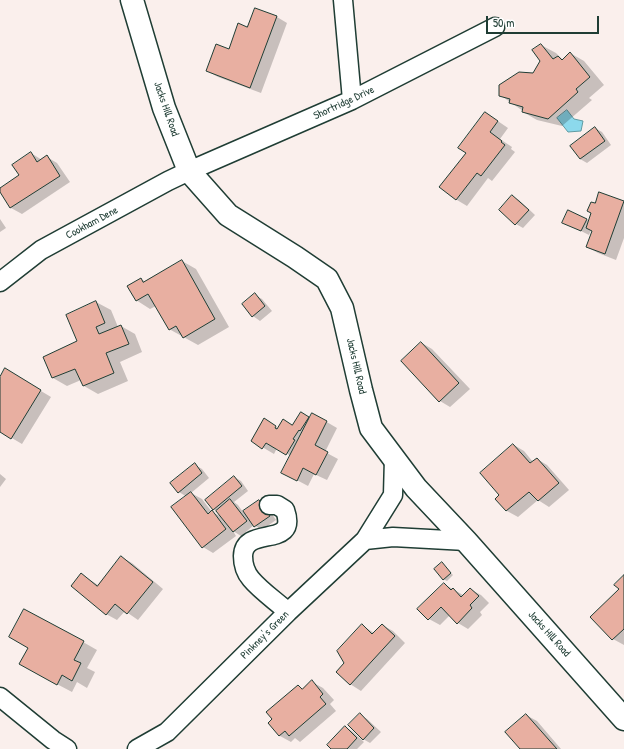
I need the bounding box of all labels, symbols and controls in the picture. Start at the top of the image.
scale bar [488,8,601,34]
text: 50 m [493,14,514,31]
street label: Jacks Hill Road [150,80,182,138]
street label: Shortridge Drive [311,83,377,123]
street label: Cookham Dene [64,204,120,242]
street label: Jacks Hill Road [343,337,369,395]
street label: Pinkney's Green [238,608,292,662]
street label: Jacks Hill Road [525,608,573,660]

